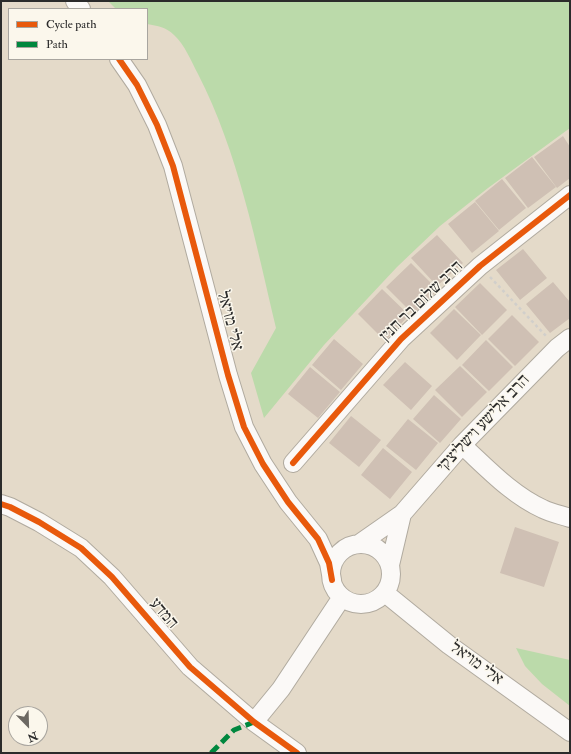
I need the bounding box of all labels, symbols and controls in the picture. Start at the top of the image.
legend [8,8,148,60]
text: Cycle path [46,17,96,32]
text: Path [46,37,68,52]
street label: הרב שלום בר חנין [376,257,468,347]
street label: אלי מויאל [211,289,247,353]
street label: הרב אלישע וישליצקי [433,371,535,477]
street label: המדע [144,595,182,633]
street label: אלי מויאל [445,638,507,690]
north arrow [8,706,48,746]
text: N [25,729,40,744]

